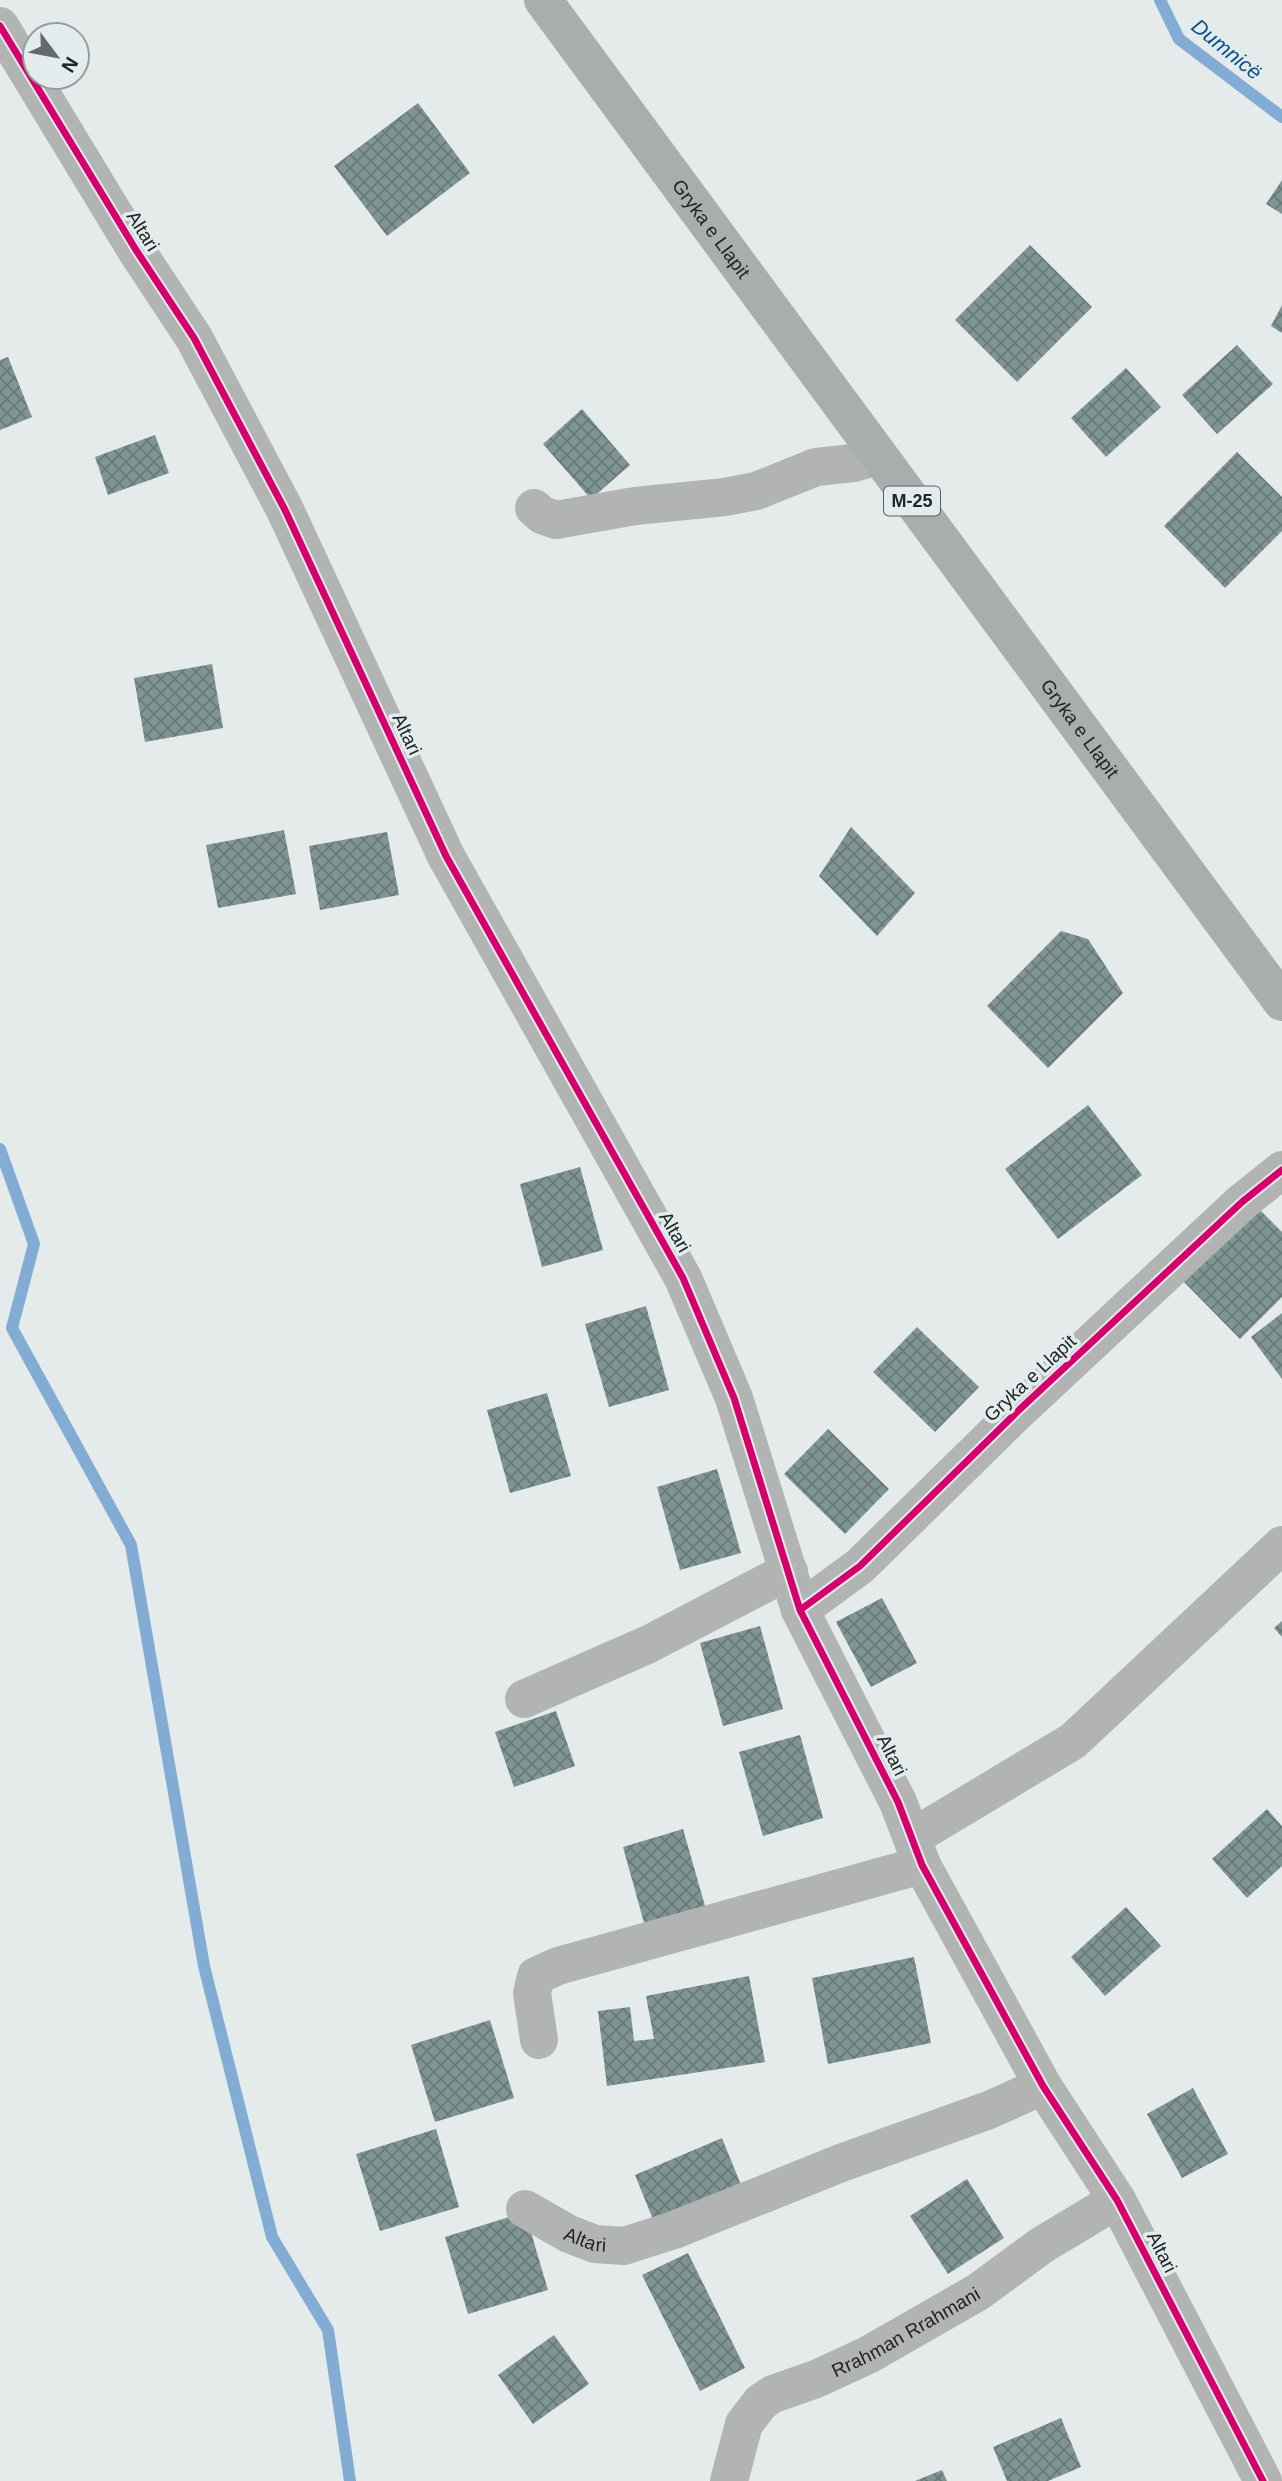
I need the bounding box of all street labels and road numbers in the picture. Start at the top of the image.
street label: Gryka e Llapit [668,175,755,283]
street label: Altari [123,207,163,255]
road number: M-25 [884,486,940,516]
street label: Gryka e Llapit [1037,675,1124,782]
street label: Altari [388,710,426,758]
street label: Altari [655,1208,695,1256]
street label: Gryka e Llapit [980,1330,1081,1426]
street label: Altari [873,1731,911,1779]
street label: Altari [561,2223,607,2255]
street label: Altari [1143,2228,1181,2276]
street label: Rrahman Rrahmani [828,2283,983,2381]

